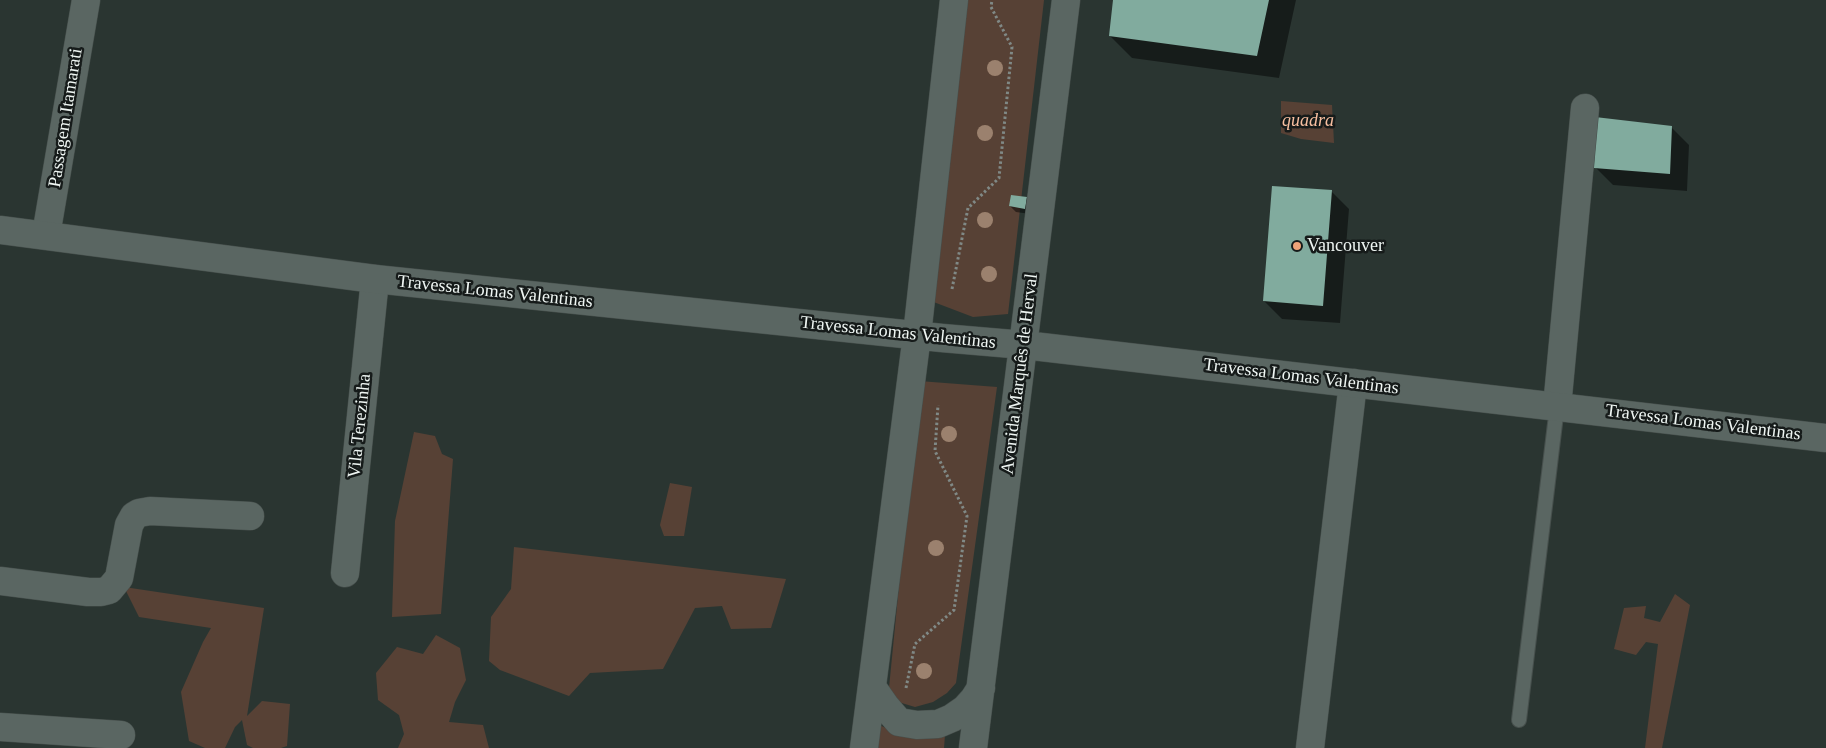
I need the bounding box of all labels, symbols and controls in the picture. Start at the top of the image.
street label: Passagem Itamarati [44,47,88,189]
park label: quadra [1282,110,1334,132]
place label: Vancouver [1307,235,1384,257]
marker: Vancouver [1291,240,1303,252]
street label: Travessa Lomas Valentinas [396,271,594,313]
street label: Avenida Marquês de Herval [997,272,1043,476]
street label: Travessa Lomas Valentinas [799,312,997,354]
street label: Travessa Lomas Valentinas [1202,354,1400,400]
street label: Vila Terezinha [344,373,376,479]
street label: Travessa Lomas Valentinas [1604,400,1802,446]

